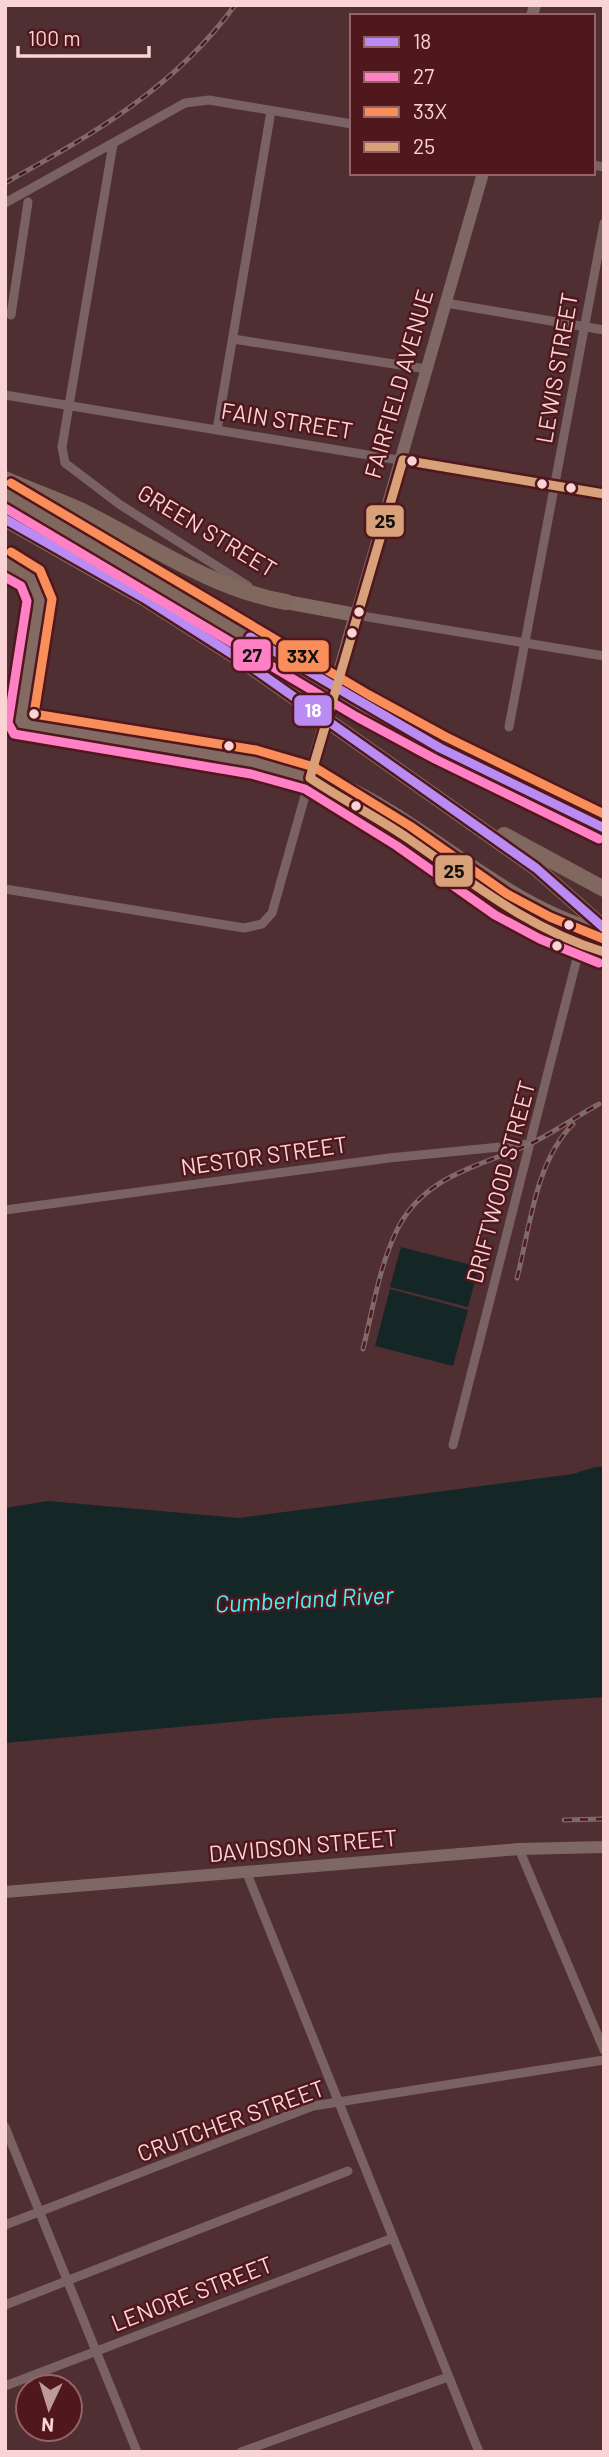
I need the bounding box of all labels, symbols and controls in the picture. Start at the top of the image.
scale bar [18,14,149,58]
legend [350,14,595,175]
text: 100 m [28,25,81,50]
text: 18 [413,28,431,53]
text: 27 [413,63,434,88]
text: 33X [413,98,447,123]
text: 25 [413,133,435,158]
street label: FAIRFIELD AVENUE [358,286,438,481]
street label: LEWIS STREET [529,290,583,445]
street label: FAIN STREET [219,396,355,444]
unlabelled marker [405,454,419,468]
unlabelled marker [535,477,549,491]
street label: GREEN STREET [133,478,282,583]
unlabelled marker [564,481,578,495]
line badge: 25 [365,504,405,538]
text: 25 [375,509,395,532]
unlabelled marker [352,605,366,619]
unlabelled marker [345,626,359,640]
line badge: 27 [232,638,272,672]
line badge: 33X [277,639,330,673]
text: 27 [242,643,263,666]
text: 33X [287,644,319,667]
line badge: 18 [293,694,333,727]
text: 18 [304,698,322,721]
unlabelled marker [27,707,41,721]
unlabelled marker [222,739,236,753]
unlabelled marker [349,799,363,813]
line badge: 25 [434,854,474,888]
text: 25 [444,859,464,882]
unlabelled marker [562,918,576,932]
unlabelled marker [550,939,564,953]
street label: DRIFTWOOD STREET [460,1077,541,1286]
street label: NESTOR STREET [179,1129,349,1181]
water label: Cumberland River [214,1579,395,1618]
street label: DAVIDSON STREET [207,1823,398,1867]
street label: CRUTCHER STREET [133,2073,328,2167]
street label: LENORE STREET [107,2249,276,2337]
north arrow [14,2373,84,2443]
text: N [41,2414,55,2437]

